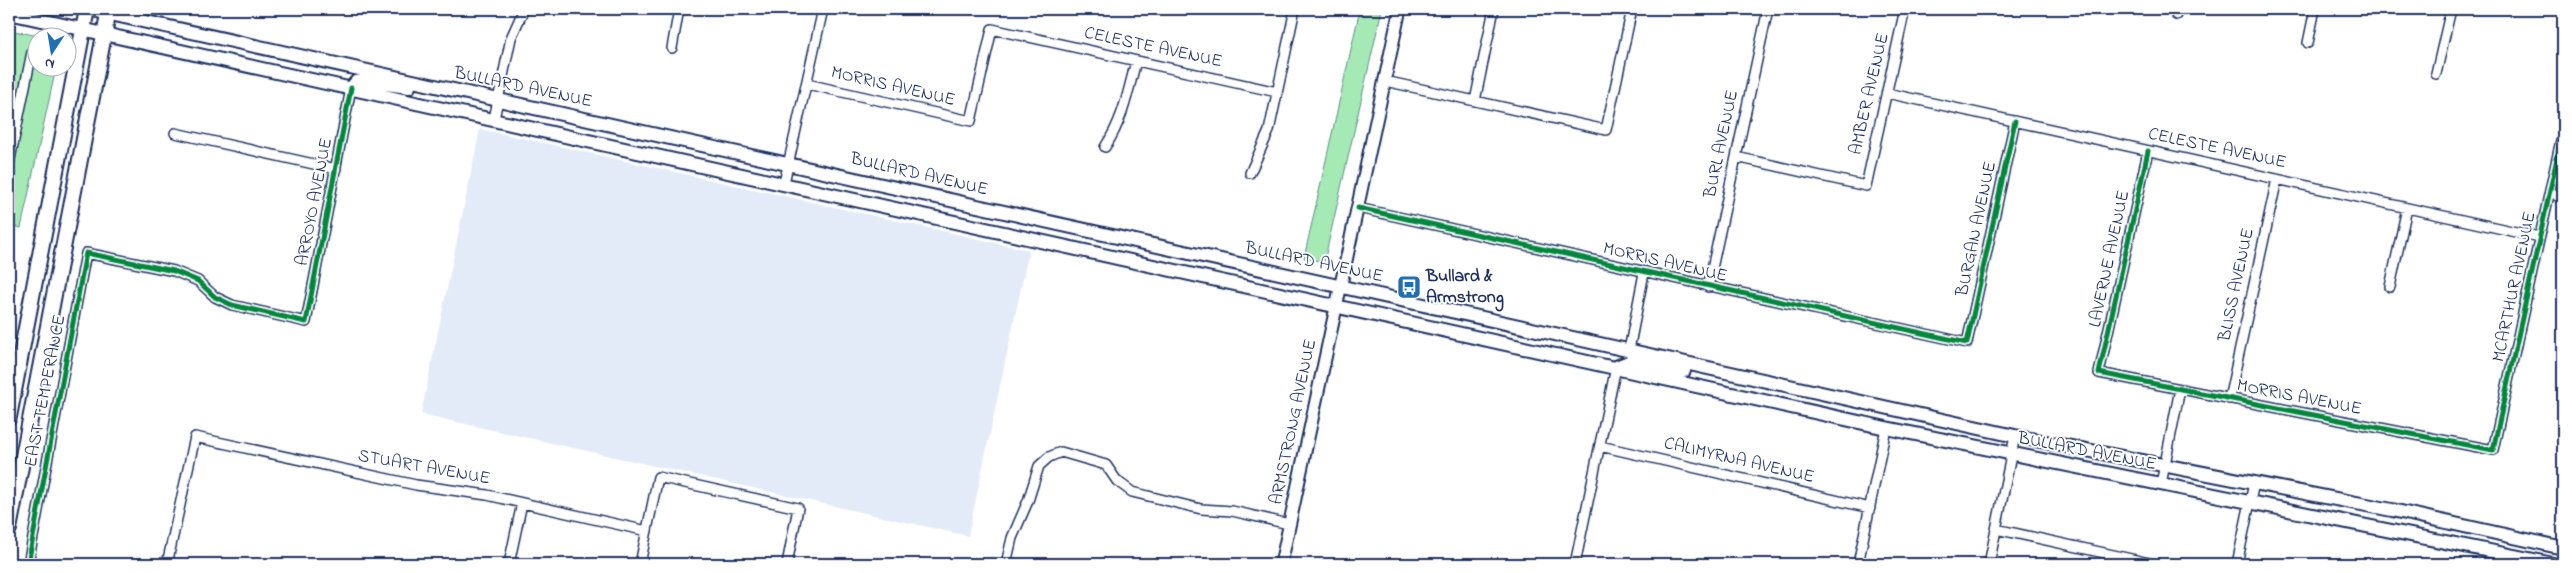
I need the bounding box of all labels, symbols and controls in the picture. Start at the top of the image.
street label: CELESTE AVENUE [1082,21,1225,75]
north arrow [28,28,78,78]
street label: AMBER AVENUE [1843,30,1897,158]
text: N [43,52,56,75]
street label: BULLARD AVENUE [451,60,594,115]
street label: MORRIS AVENUE [828,60,958,114]
street label: BURL AVENUE [1698,88,1746,201]
street label: CELESTE AVENUE [2146,122,2289,176]
street label: ARROYO AVENUE [290,136,340,268]
street label: BULLARD AVENUE [847,146,990,203]
street label: BURGAN AVENUE [1950,159,2004,300]
street label: LAVERNE AVENUE [2083,188,2137,330]
street label: MCARTHUR AVENUE [2486,209,2544,365]
street label: BLISS AVENUE [2212,226,2262,345]
street label: BULLARD AVENUE [1242,235,1385,290]
street label: MORRIS AVENUE [1600,236,1730,290]
place label: Bullard & Armstrong [1425,264,1504,312]
bus stop icon: Bullard & Armstrong [1396,274,1422,300]
street label: EAST TEMPERANCE [18,312,74,469]
street label: ARMSTRONG AVENUE [1264,337,1324,507]
street label: MORRIS AVENUE [2234,373,2364,423]
street label: BULLARD AVENUE [2015,426,2159,478]
street label: CALIMYRNA AVENUE [1661,431,1817,491]
street label: STUART AVENUE [356,444,492,492]

